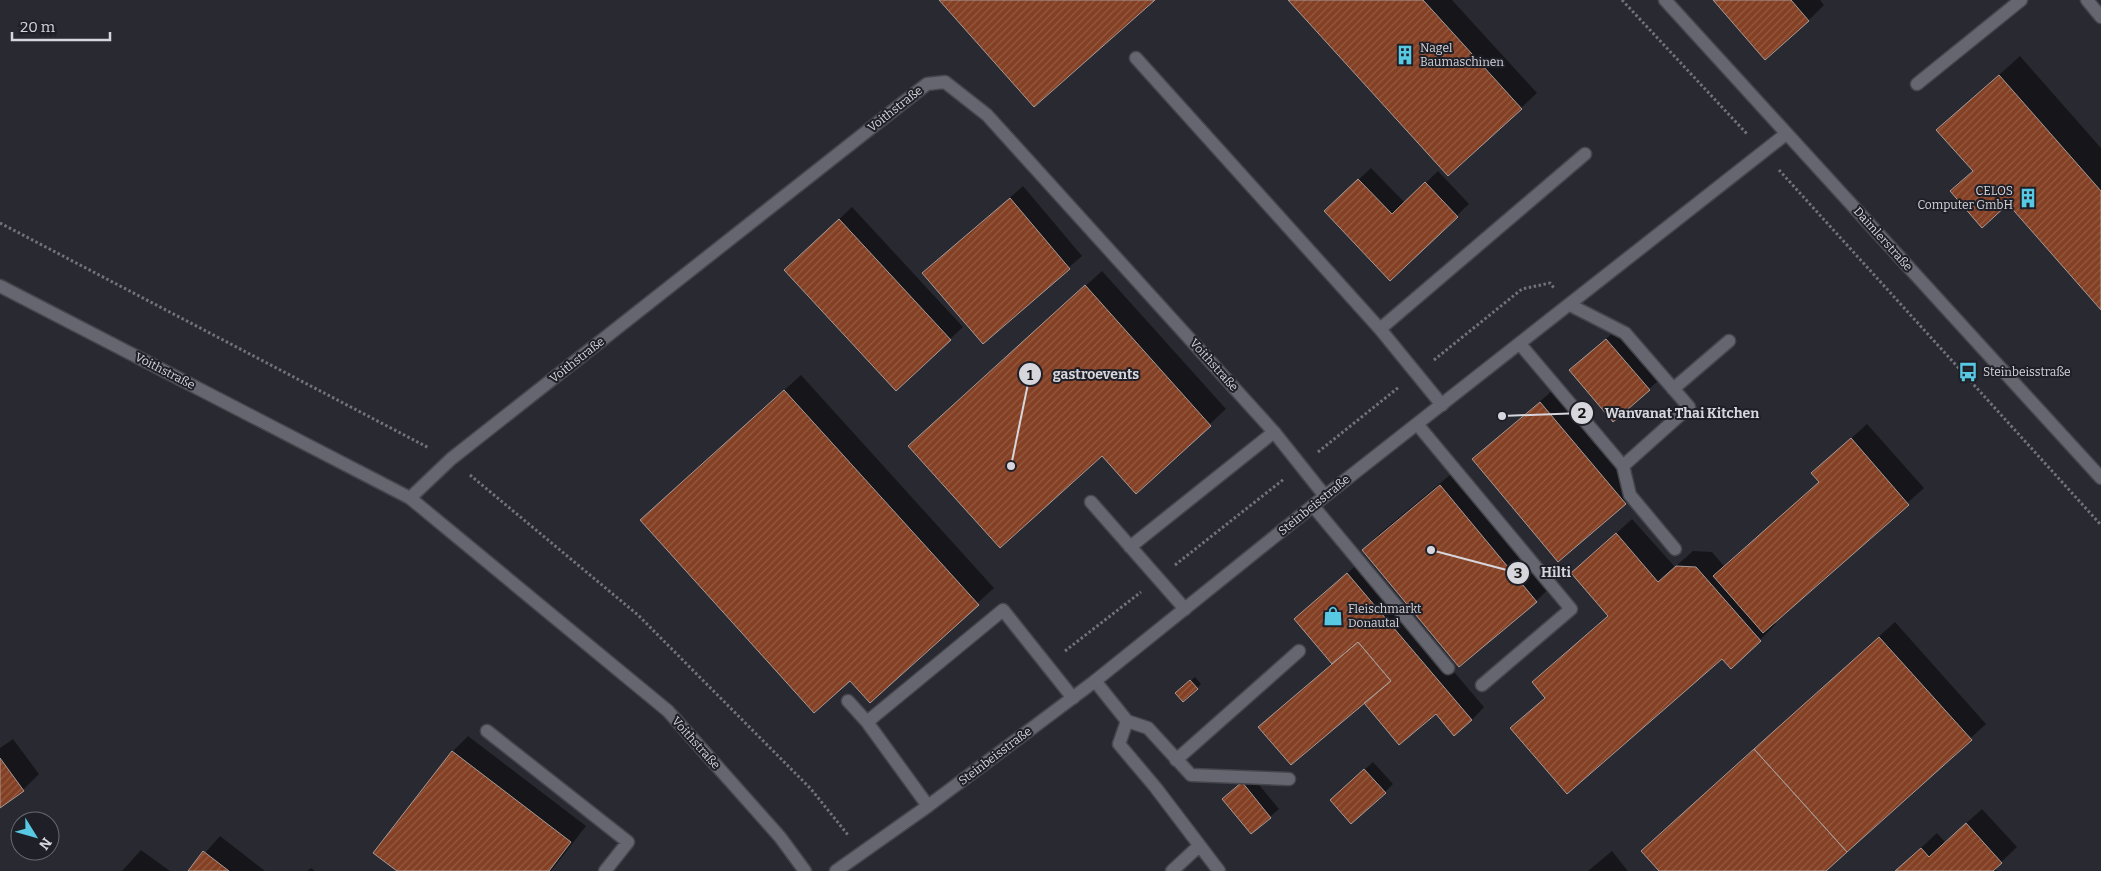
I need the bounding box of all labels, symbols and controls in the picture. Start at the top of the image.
scale bar [12,10,110,42]
text: 20 m [20,18,56,36]
place label: Nagel Baumaschinen [1420,41,1504,69]
building icon: Nagel Baumaschinen [1394,44,1416,66]
street label: Voithstraße [865,83,925,135]
place label: CELOS Computer GmbH [1917,184,2013,212]
building icon: CELOS Computer GmbH [2017,187,2039,209]
street label: Daimlerstraße [1851,204,1915,274]
street label: Voithstraße [547,334,607,386]
street label: Voithstraße [1187,336,1241,394]
street label: Voithstraße [133,350,197,392]
callout: gastroevents [1018,360,1149,389]
bus stop icon: Steinbeisstraße [1957,361,1979,383]
place label: Steinbeisstraße [1983,365,2071,379]
text: 1 [1027,366,1034,384]
text: gastroevents [1053,366,1139,383]
callout: Wanvanat Thai Kitchen [1570,399,1769,428]
text: 2 [1578,404,1586,422]
text: Wanvanat Thai Kitchen [1605,405,1759,422]
street label: Steinbeisstraße [1276,472,1352,538]
callout: Hilti [1506,558,1580,587]
text: 3 [1514,564,1522,582]
text: Hilti [1541,564,1571,581]
place label: Fleischmarkt Donautal [1348,602,1422,630]
shop icon: Fleischmarkt Donautal [1322,605,1344,627]
street label: Voithstraße [669,714,723,772]
street label: Steinbeisstraße [956,724,1034,788]
north arrow [10,811,60,861]
text: N [35,834,55,853]

